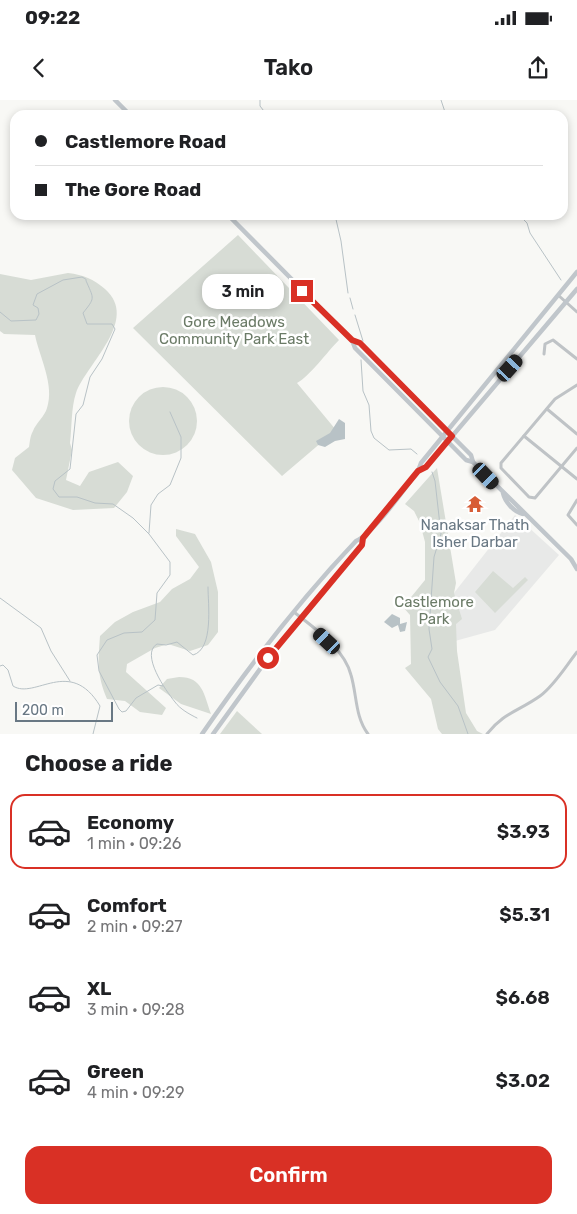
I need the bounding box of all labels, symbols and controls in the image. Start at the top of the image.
text: 09:22 [25,6,80,29]
icon: back [25,54,53,82]
text: Tako [264,54,313,81]
icon: share [524,54,552,82]
text: Castlemore Road [65,130,226,153]
text: The Gore Road [65,178,201,201]
callout: 3 min [202,274,284,308]
route end [291,280,313,302]
text: 3 min [222,282,264,301]
park label: Gore Meadows Community Park East [159,313,309,348]
car [494,352,525,384]
car [470,460,501,492]
temple icon: Nanaksar Thath Isher Darbar [465,494,485,514]
place label: Nanaksar Thath Isher Darbar [421,516,530,551]
park label: Castlemore Park [394,593,474,628]
car [310,625,343,657]
route start [257,647,279,669]
scale bar [15,699,112,722]
text: 200 m [22,702,64,719]
text: Choose a ride [25,750,172,777]
icon: car [27,809,72,854]
text: Economy [87,811,174,834]
text: $3.93 [497,820,550,843]
text: 1 min · 09:26 [87,834,181,853]
icon: car [27,892,72,937]
text: Comfort [87,894,167,917]
text: $5.31 [499,903,550,926]
text: 2 min · 09:27 [87,917,183,936]
icon: car [27,975,72,1020]
text: XL [87,977,111,1000]
text: $6.68 [496,986,550,1009]
text: 3 min · 09:28 [87,1000,185,1019]
icon: car [27,1058,72,1103]
text: Green [87,1060,144,1083]
text: $3.02 [496,1069,550,1092]
text: 4 min · 09:29 [87,1083,184,1102]
button: Confirm [25,1146,552,1204]

